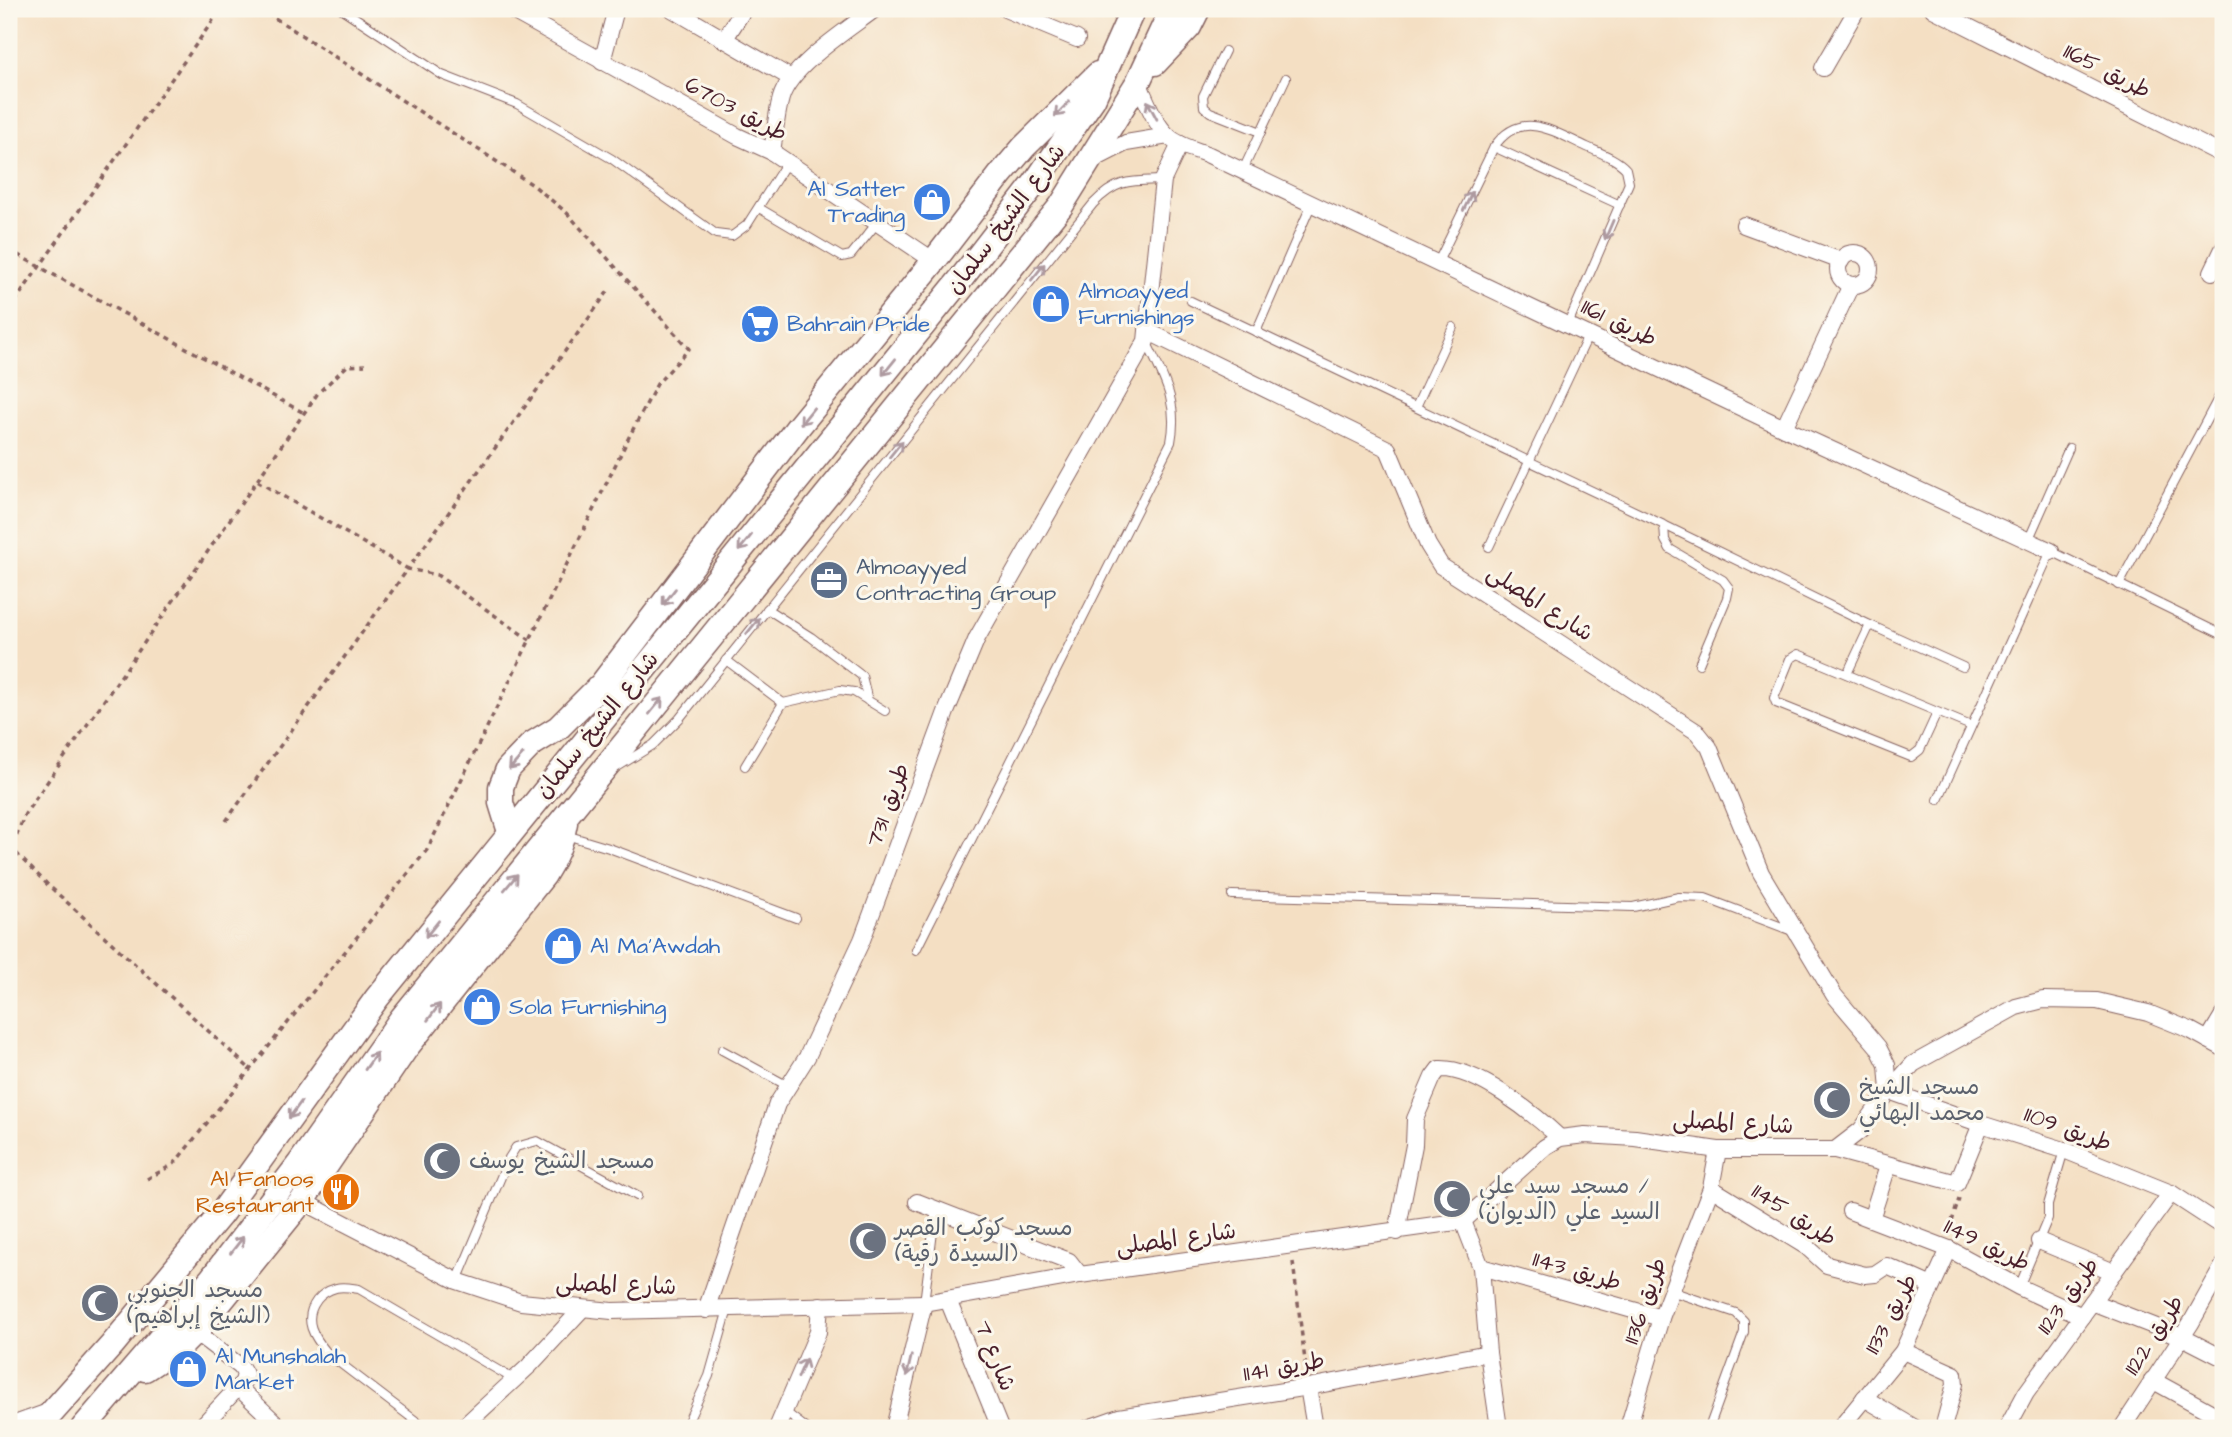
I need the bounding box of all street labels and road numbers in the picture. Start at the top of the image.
street label: طريق 1165 [2058,35,2156,107]
street label: طريق 6703 [679,69,793,149]
street label: شارع الشيخ سلمان [939,137,1073,301]
street label: طريق 1161 [1576,291,1662,355]
street label: شارع المصلى [1481,557,1599,649]
street label: شارع الشيخ سلمان [528,645,666,805]
street label: طريق 731 [858,759,918,851]
street label: طريق 1109 [2020,1098,2116,1160]
street label: شارع المصلى [1672,1104,1794,1142]
street label: طريق 1145 [1745,1176,1843,1254]
street label: طريق 1149 [1939,1210,2035,1280]
street label: شارع المصلى [1114,1215,1238,1263]
street label: طريق 1143 [1529,1243,1625,1299]
street label: طريق 1123 [2029,1251,2107,1341]
street label: طريق 1136 [1615,1253,1675,1349]
street label: شارع المصلى [555,1267,677,1303]
street label: طريق 1133 [1856,1268,1926,1360]
street label: طريق 1122 [2116,1289,2192,1381]
street label: شارع 7 [966,1316,1024,1396]
street label: طريق 1141 [1241,1344,1327,1390]

